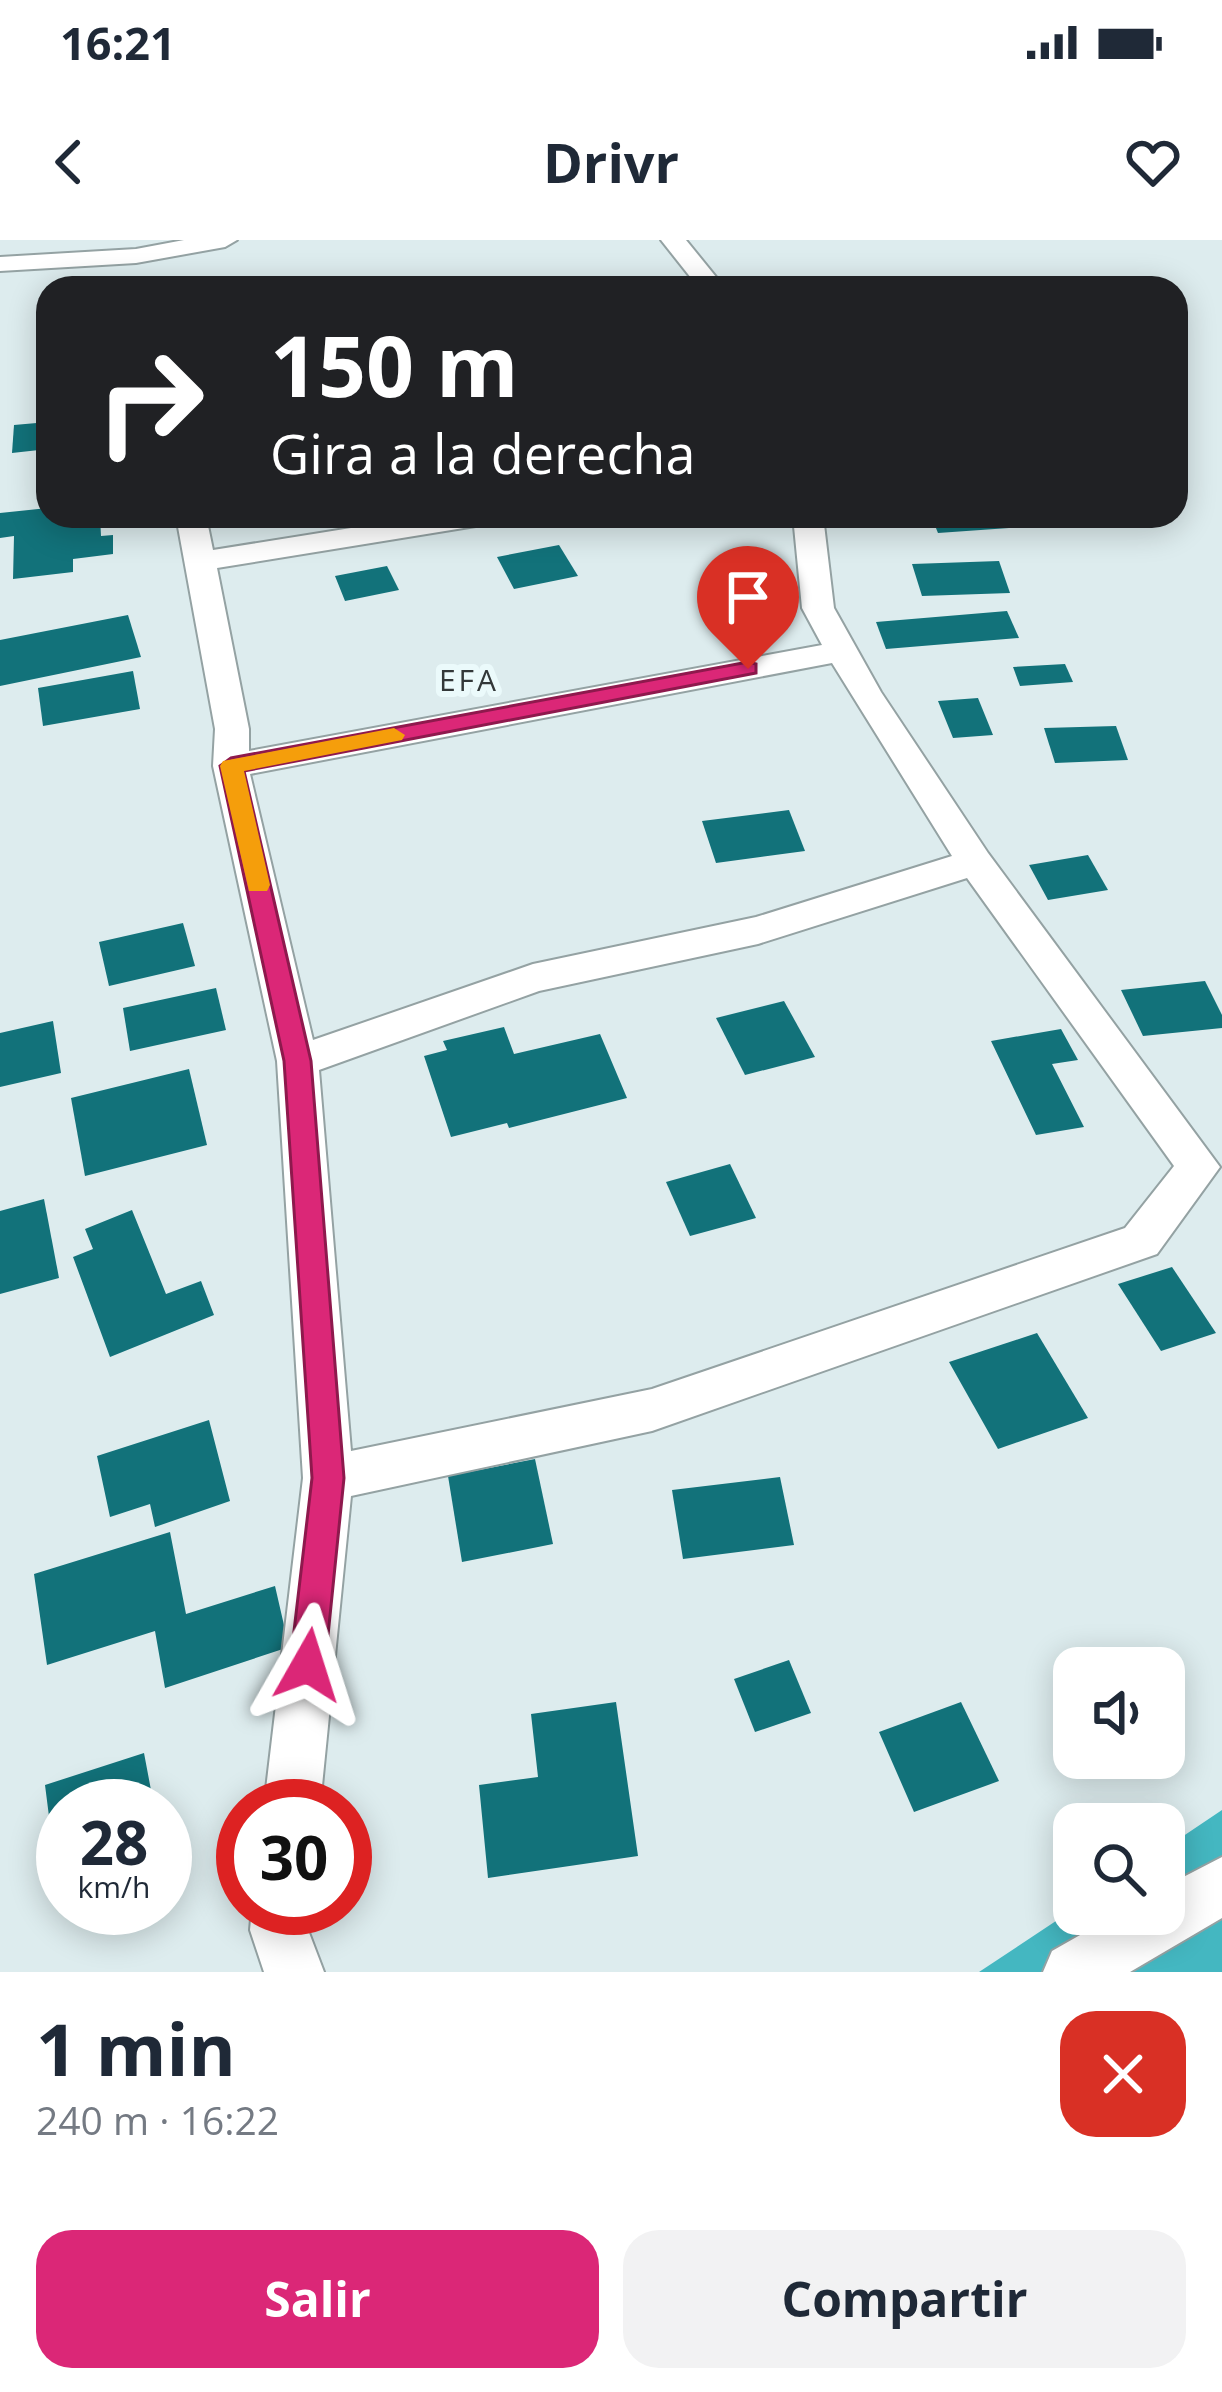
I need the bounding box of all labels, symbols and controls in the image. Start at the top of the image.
text: 16:21 [60,12,176,73]
text: Drivr [543,125,679,199]
icon: back [36,129,102,195]
icon: heart [1120,129,1186,195]
text: 150 m [270,307,518,422]
icon: right [72,324,228,480]
text: Gira a la derecha [270,416,695,490]
pin [697,546,799,669]
icon: arrive [715,564,781,630]
district label: EFA [439,659,499,700]
position arrow [245,1602,371,1728]
map controls [1053,1647,1185,1935]
button: sound [1053,1647,1185,1779]
speed limit sign: 30 [216,1779,372,1935]
text: 28 [80,1801,148,1883]
button: search [1053,1803,1185,1935]
text: km/h [78,1866,150,1907]
text: 1 min [36,1999,236,2097]
button: close [1060,2011,1186,2137]
text: 240 m · 16:22 [36,2093,279,2146]
button: Salir [36,2230,599,2368]
button: Compartir [623,2230,1186,2368]

